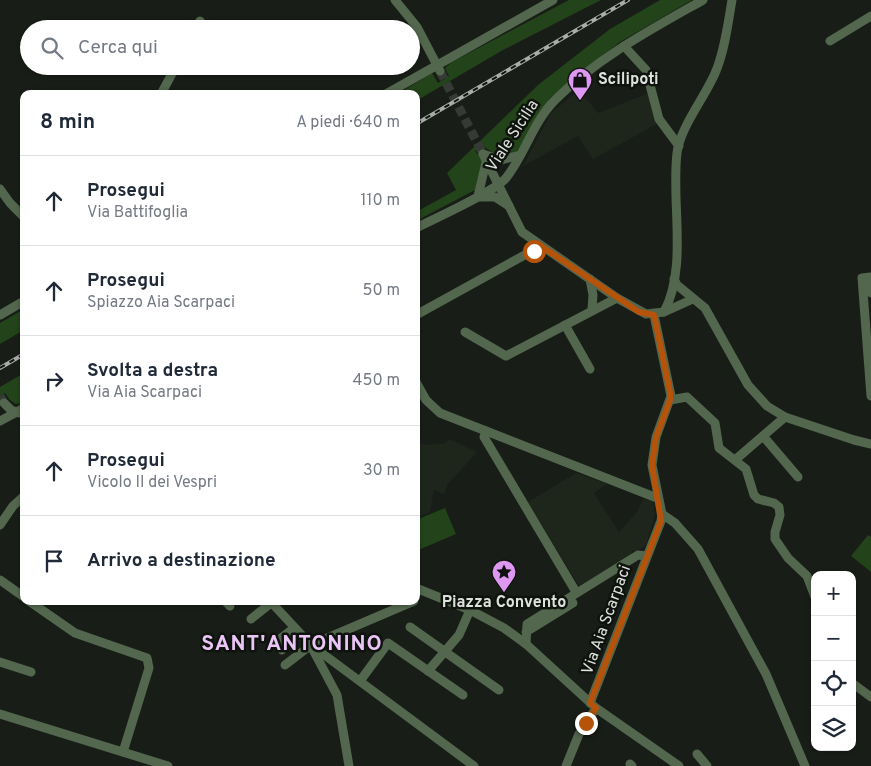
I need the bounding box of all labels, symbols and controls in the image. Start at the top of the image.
search box [20,20,420,75]
icon: search [38,34,66,62]
text: Cerca qui [78,36,158,60]
shop icon: Scilipoti [567,67,593,101]
place label: Scilipoti [598,70,659,90]
street label: Viale Sicilia [482,96,544,176]
text: 8 min [40,109,95,136]
text: A piedi · 640 m [296,113,400,133]
text: Prosegui [87,179,165,203]
icon: ahead [40,187,68,215]
text: 110 m [360,191,400,211]
text: Via Battifoglia [87,203,188,223]
route start [523,240,546,263]
text: Prosegui [87,269,165,293]
icon: ahead [40,277,68,305]
text: 50 m [363,281,400,301]
text: Spiazzo Aia Scarpaci [87,293,235,313]
text: Svolta a destra [87,359,218,383]
icon: right [40,367,68,395]
text: 450 m [353,371,400,391]
text: Via Aia Scarpaci [87,383,202,403]
text: Prosegui [87,449,165,473]
icon: ahead [40,457,68,485]
text: 30 m [363,461,400,481]
text: Vicolo II dei Vespri [87,473,217,493]
icon: arrive [40,547,68,575]
text: Arrivo a destinazione [87,549,276,573]
place icon: Piazza Convento [491,559,517,593]
street label: Via Aia Scarpaci [578,563,636,677]
map controls [811,571,856,751]
button: + [811,571,856,616]
place label: Piazza Convento [442,593,566,613]
button: − [811,616,856,661]
district label: SANT'ANTONINO [201,631,383,658]
button: locate [811,661,856,706]
button: layers [811,706,856,751]
route end [575,712,598,735]

